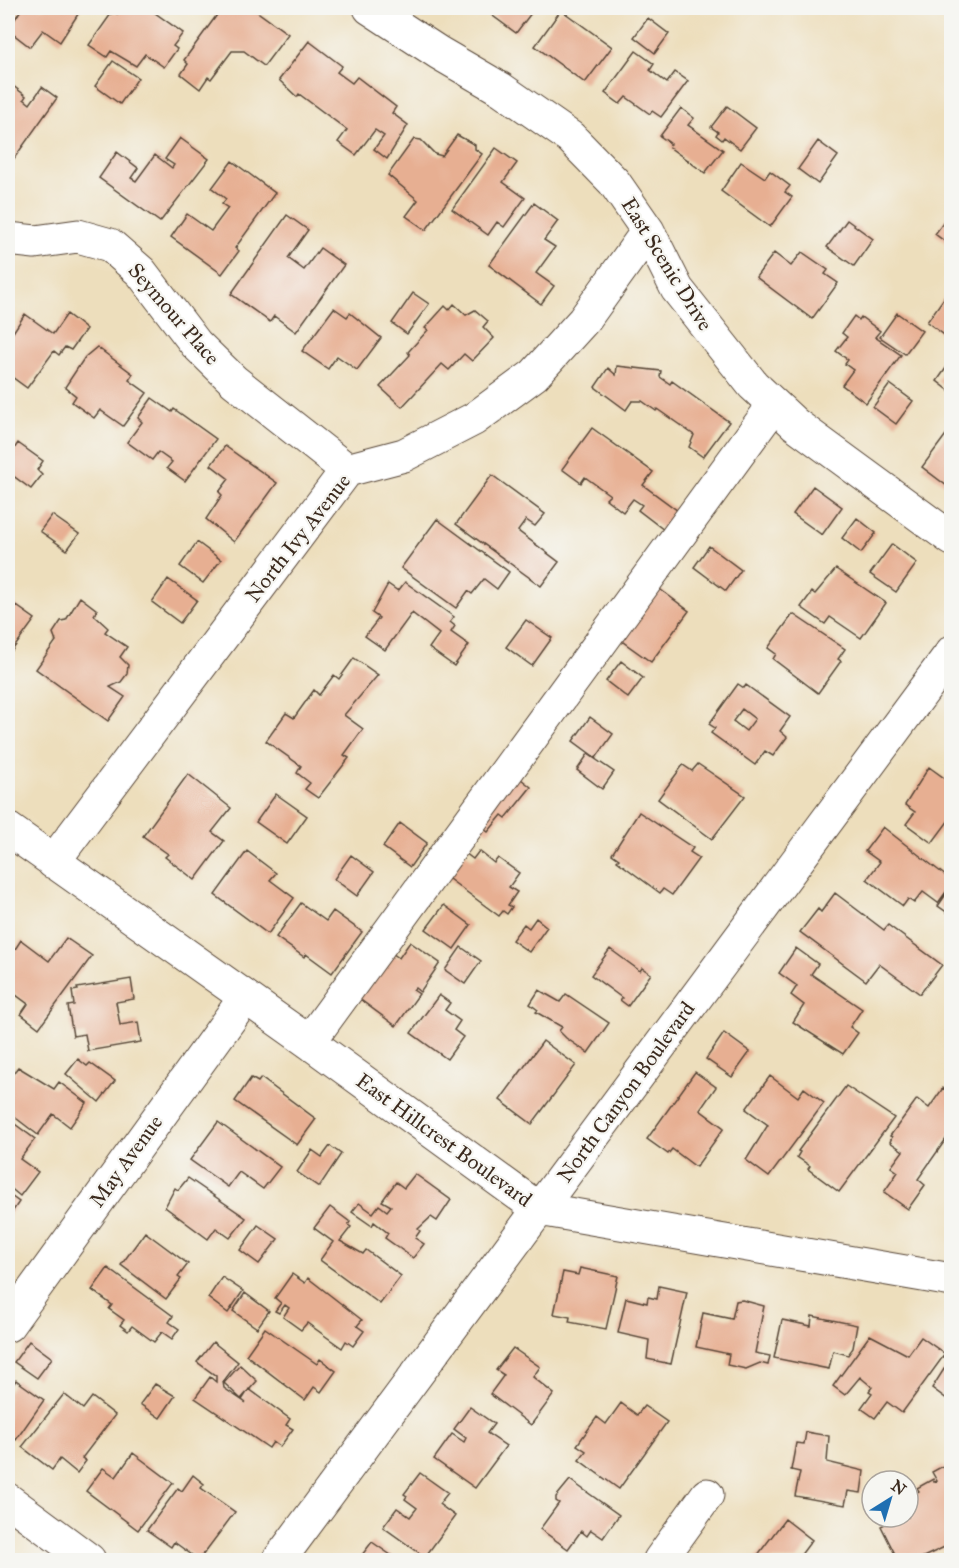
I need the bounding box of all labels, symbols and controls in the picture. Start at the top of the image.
street label: East Scenic Drive [616,193,718,336]
street label: Seymour Place [123,258,226,370]
street label: North Ivy Avenue [240,468,356,607]
street label: North Canyon Boulevard [552,996,701,1188]
street label: East Hillcrest Boulevard [351,1067,537,1213]
street label: May Avenue [84,1110,168,1212]
north arrow [860,1469,920,1529]
text: N [888,1476,910,1499]

